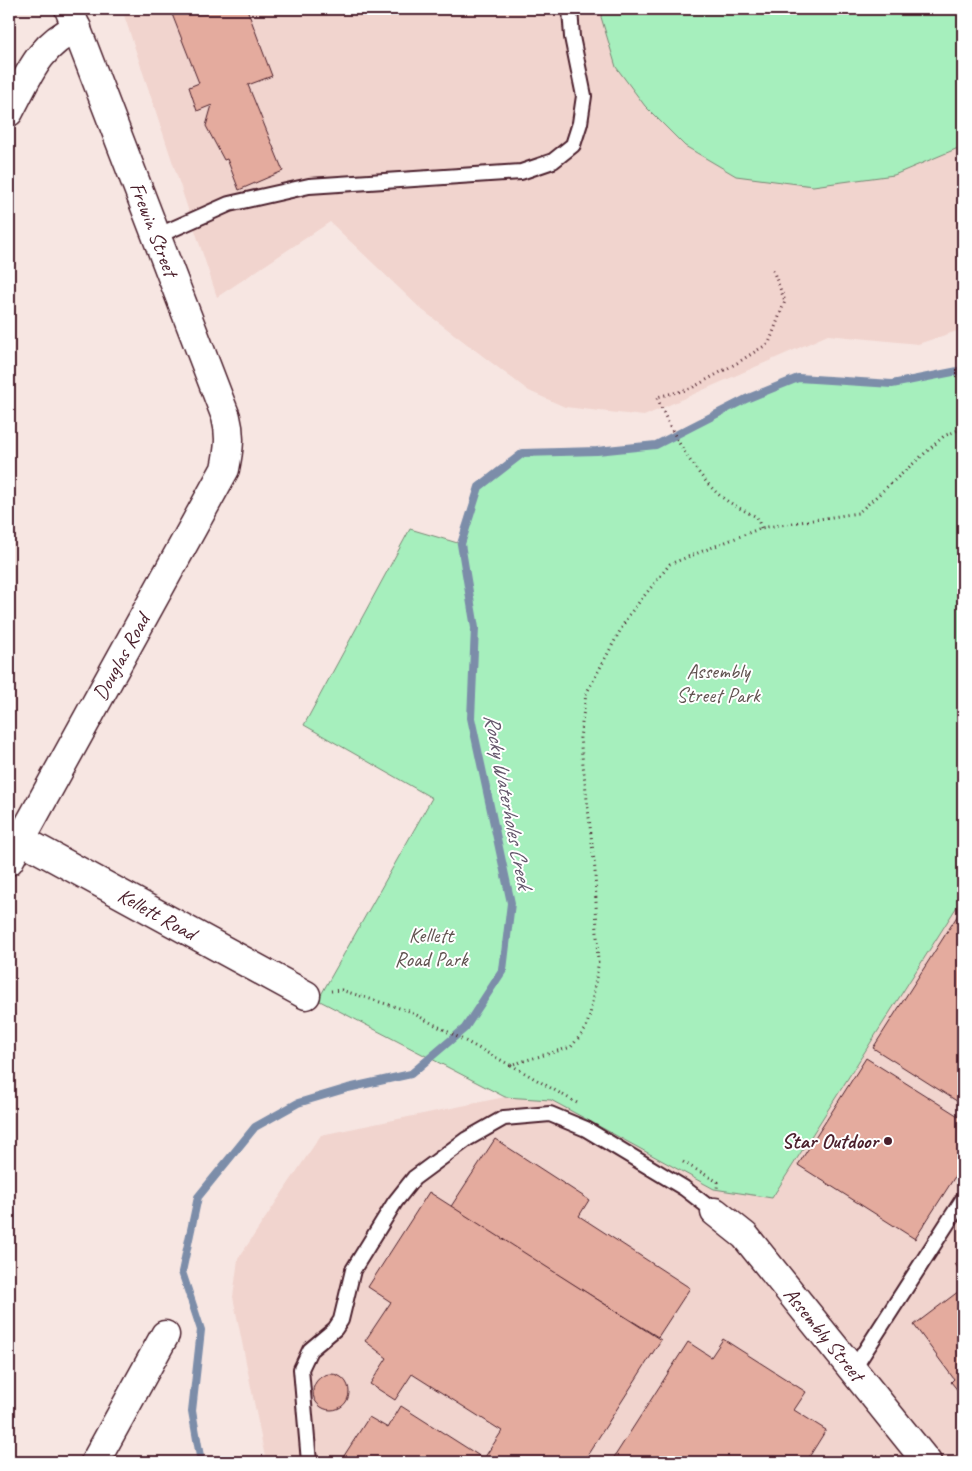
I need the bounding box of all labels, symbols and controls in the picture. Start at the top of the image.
street label: Frewin Street [124,178,185,283]
street label: Douglas Road [87,606,157,705]
park label: Assembly Street Park [676,658,761,708]
water label: Rocky Waterholes Creek [477,711,539,895]
street label: Kellett Road [113,882,204,948]
park label: Kellett Road Park [395,922,469,972]
place label: Star Outdoor [782,1128,880,1154]
marker: Star Outdoor [882,1135,894,1147]
street label: Assembly Street [778,1282,872,1389]

